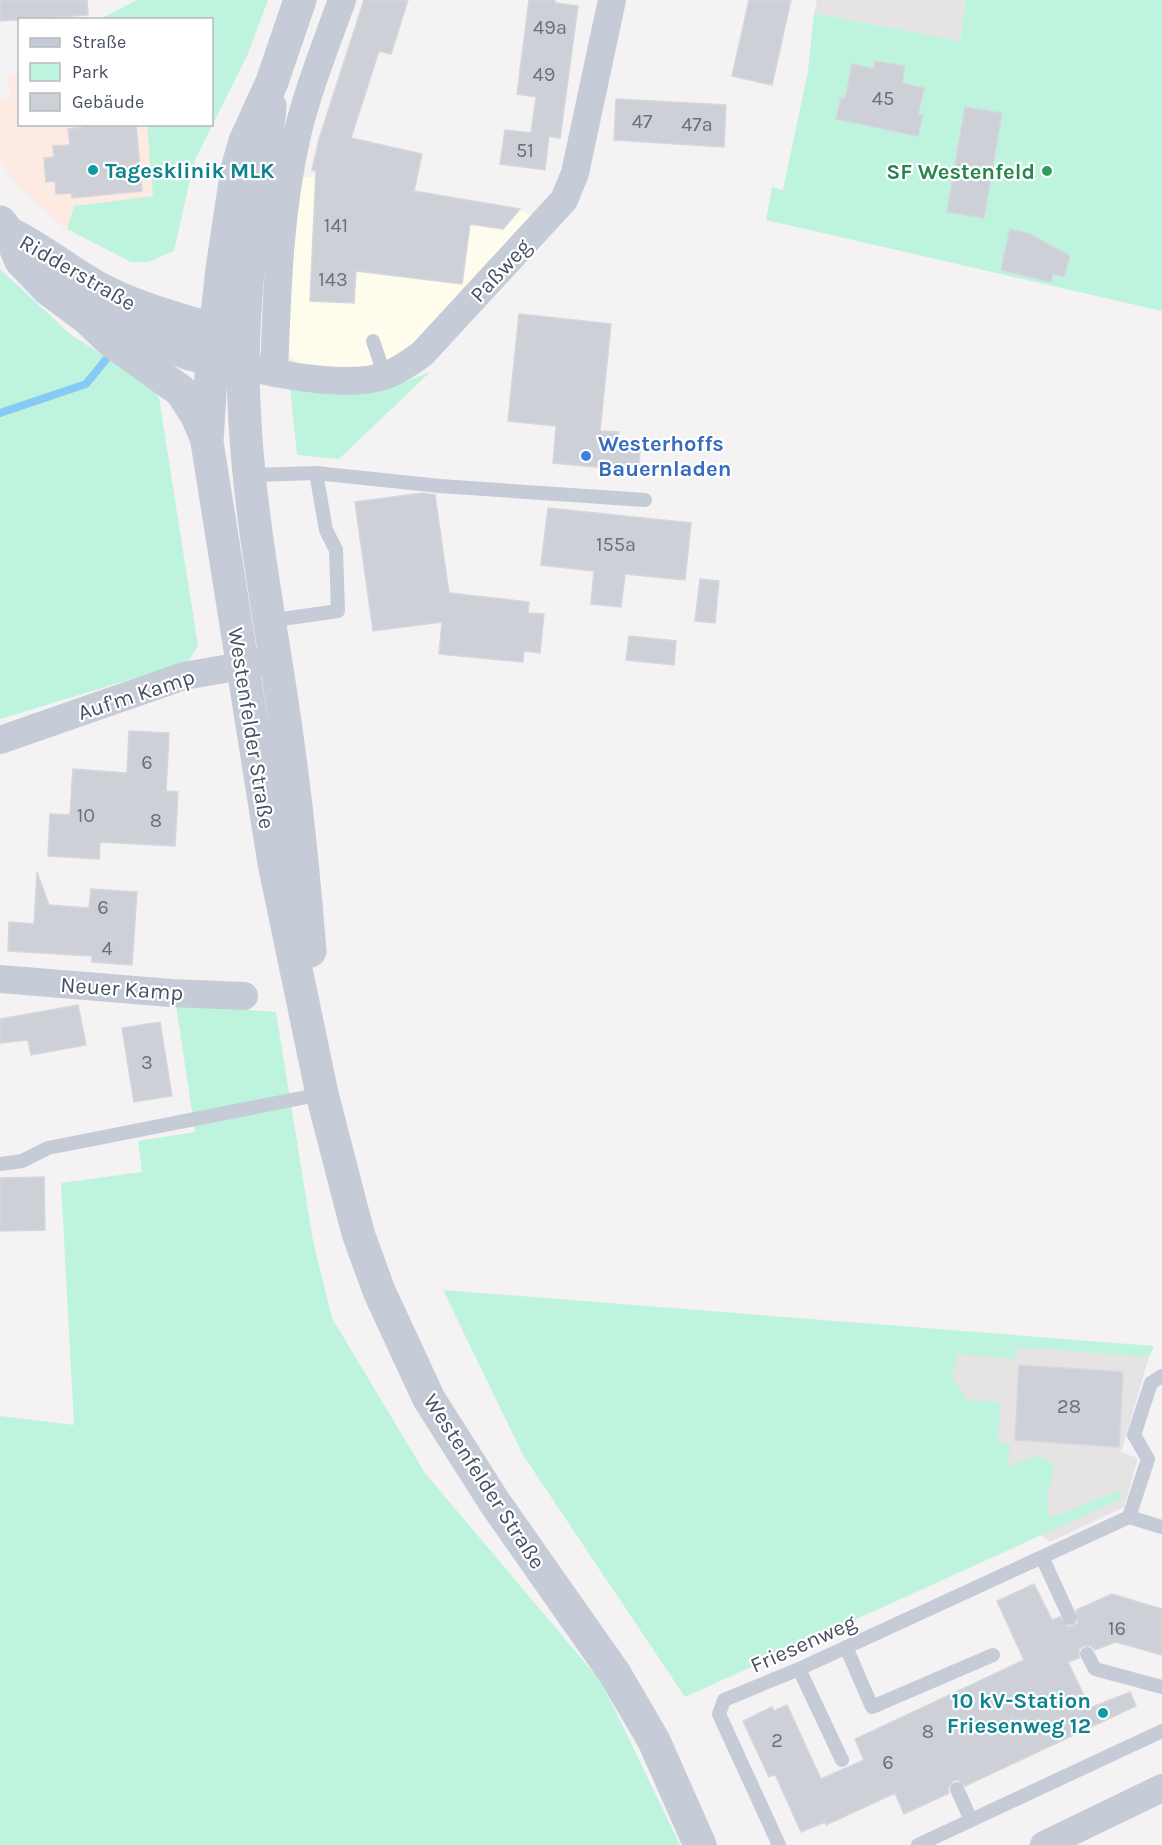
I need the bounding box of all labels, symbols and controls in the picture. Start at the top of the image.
house number: 49a [533,16,567,39]
legend [18,18,213,126]
text: Straße [72,31,126,53]
text: Park [72,61,109,83]
house number: 49 [533,63,555,86]
house number: 45 [872,87,894,110]
text: Gebäude [72,91,144,113]
house number: 47 [632,110,653,133]
house number: 47a [681,113,713,136]
house number: 51 [516,139,534,162]
place label: Tagesklinik MLK [105,158,275,184]
place label: SF Westenfeld [886,159,1035,185]
marker: Tagesklinik MLK [86,163,100,177]
marker: SF Westenfeld [1040,164,1054,178]
house number: 141 [324,214,348,237]
street label: Ridderstraße [15,229,140,317]
street label: Paßweg [465,233,537,308]
house number: 143 [318,268,348,291]
place label: Westerhoffs Bauernladen [598,431,731,482]
marker: Westerhoffs Bauernladen [579,449,593,463]
house number: 155a [596,533,636,556]
street label: Westenfelder Straße [222,626,280,831]
street label: Auf'm Kamp [75,664,198,726]
house number: 6 [141,751,153,774]
house number: 10 [77,804,95,827]
house number: 8 [150,809,162,832]
house number: 6 [97,896,109,919]
house number: 4 [101,937,113,960]
street label: Neuer Kamp [60,972,184,1006]
house number: 3 [141,1051,153,1074]
street label: Westenfelder Straße [418,1389,551,1574]
house number: 28 [1057,1395,1081,1418]
street label: Friesenweg [746,1609,861,1679]
house number: 16 [1108,1617,1126,1640]
place label: 10 kV-Station Friesenweg 12 [947,1688,1091,1739]
marker: 10 kV-Station Friesenweg 12 [1096,1706,1110,1720]
house number: 8 [922,1720,934,1743]
house number: 2 [771,1729,783,1752]
house number: 6 [882,1751,894,1774]

